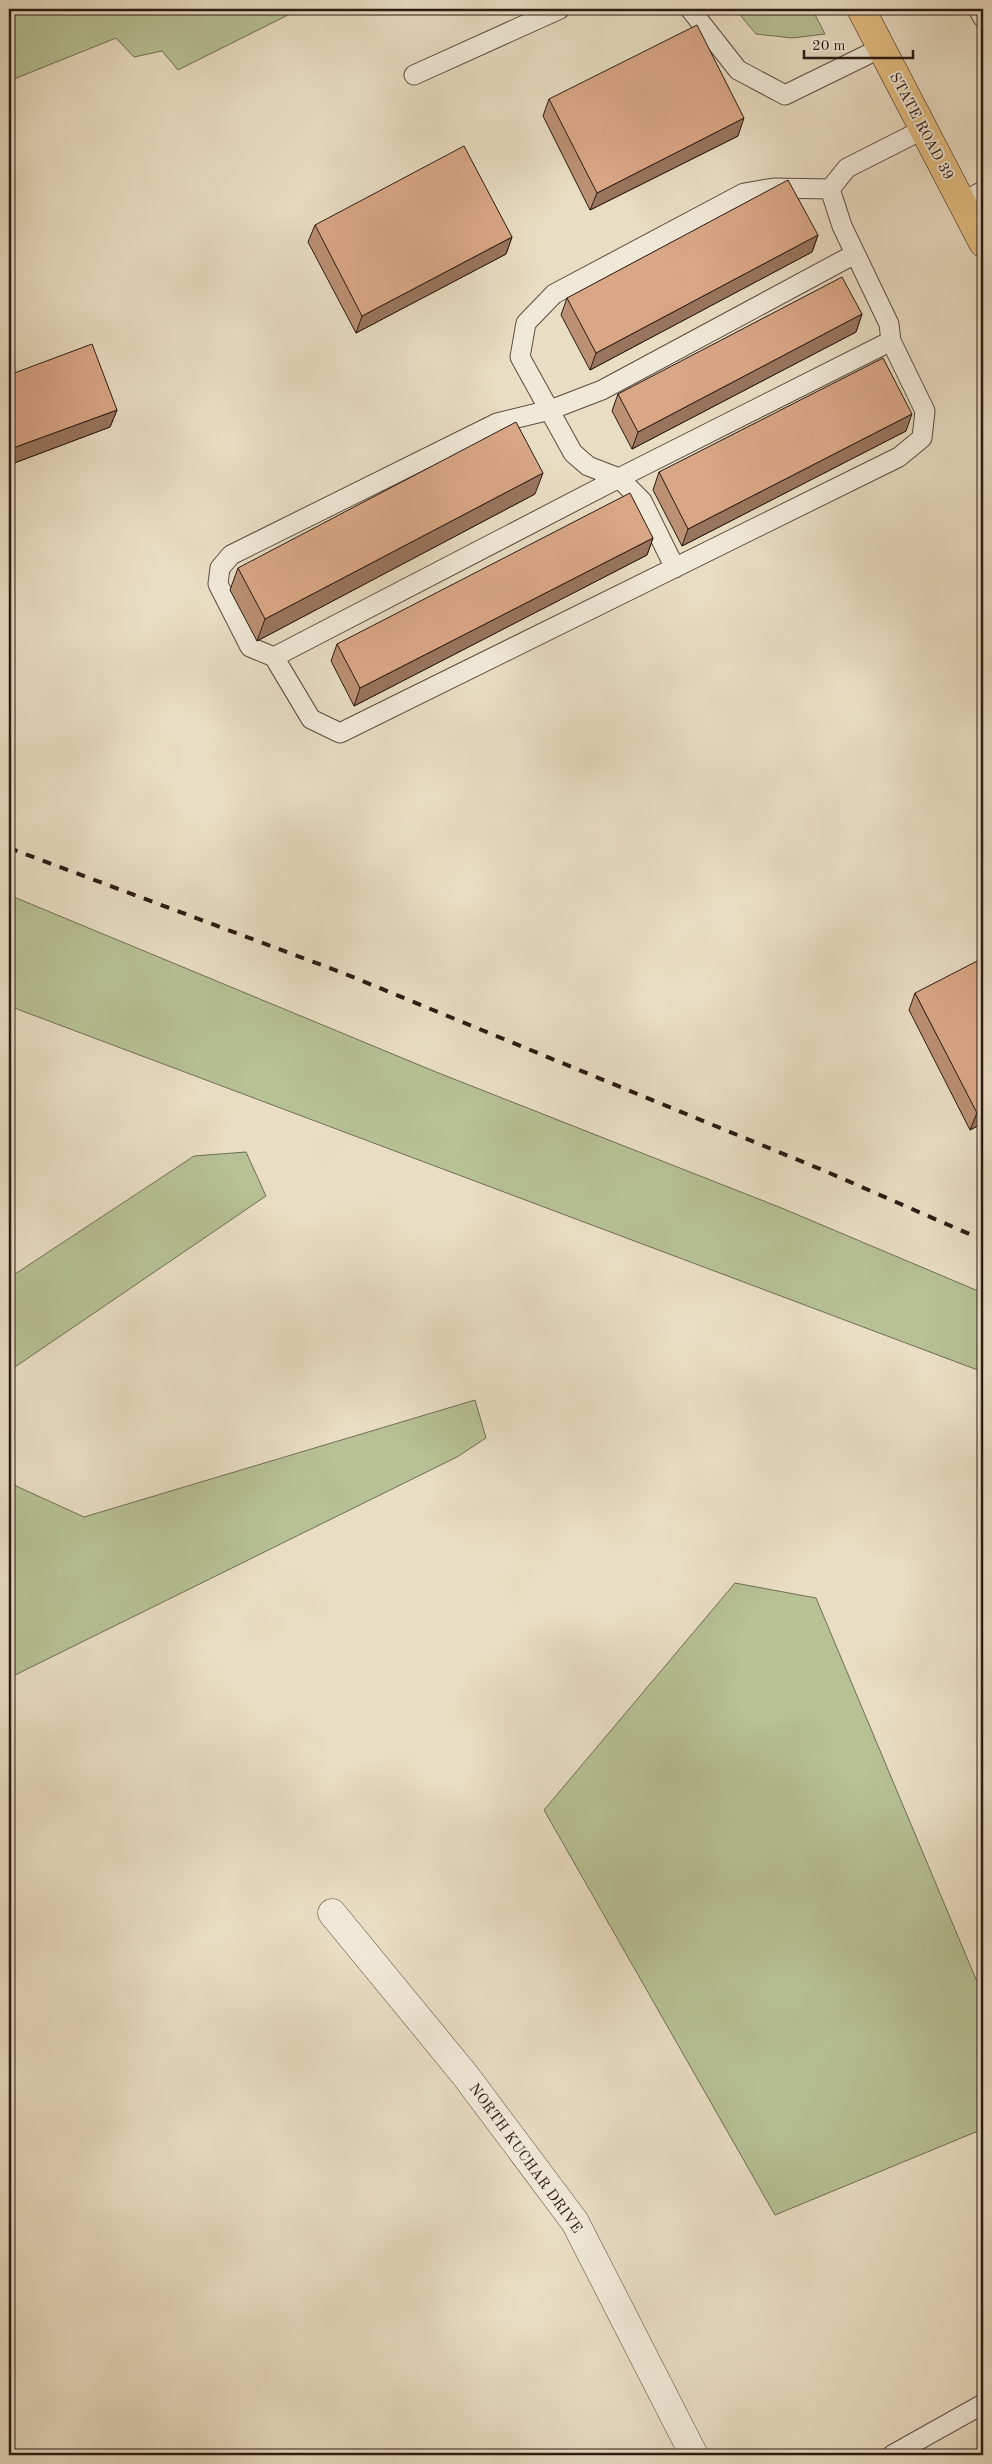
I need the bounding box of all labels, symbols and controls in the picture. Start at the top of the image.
scale bar [804,28,913,60]
text: 20 m [812,39,846,54]
street label: STATE ROAD 39 [886,71,955,183]
street label: NORTH KUCHAR DRIVE [466,2081,584,2236]

